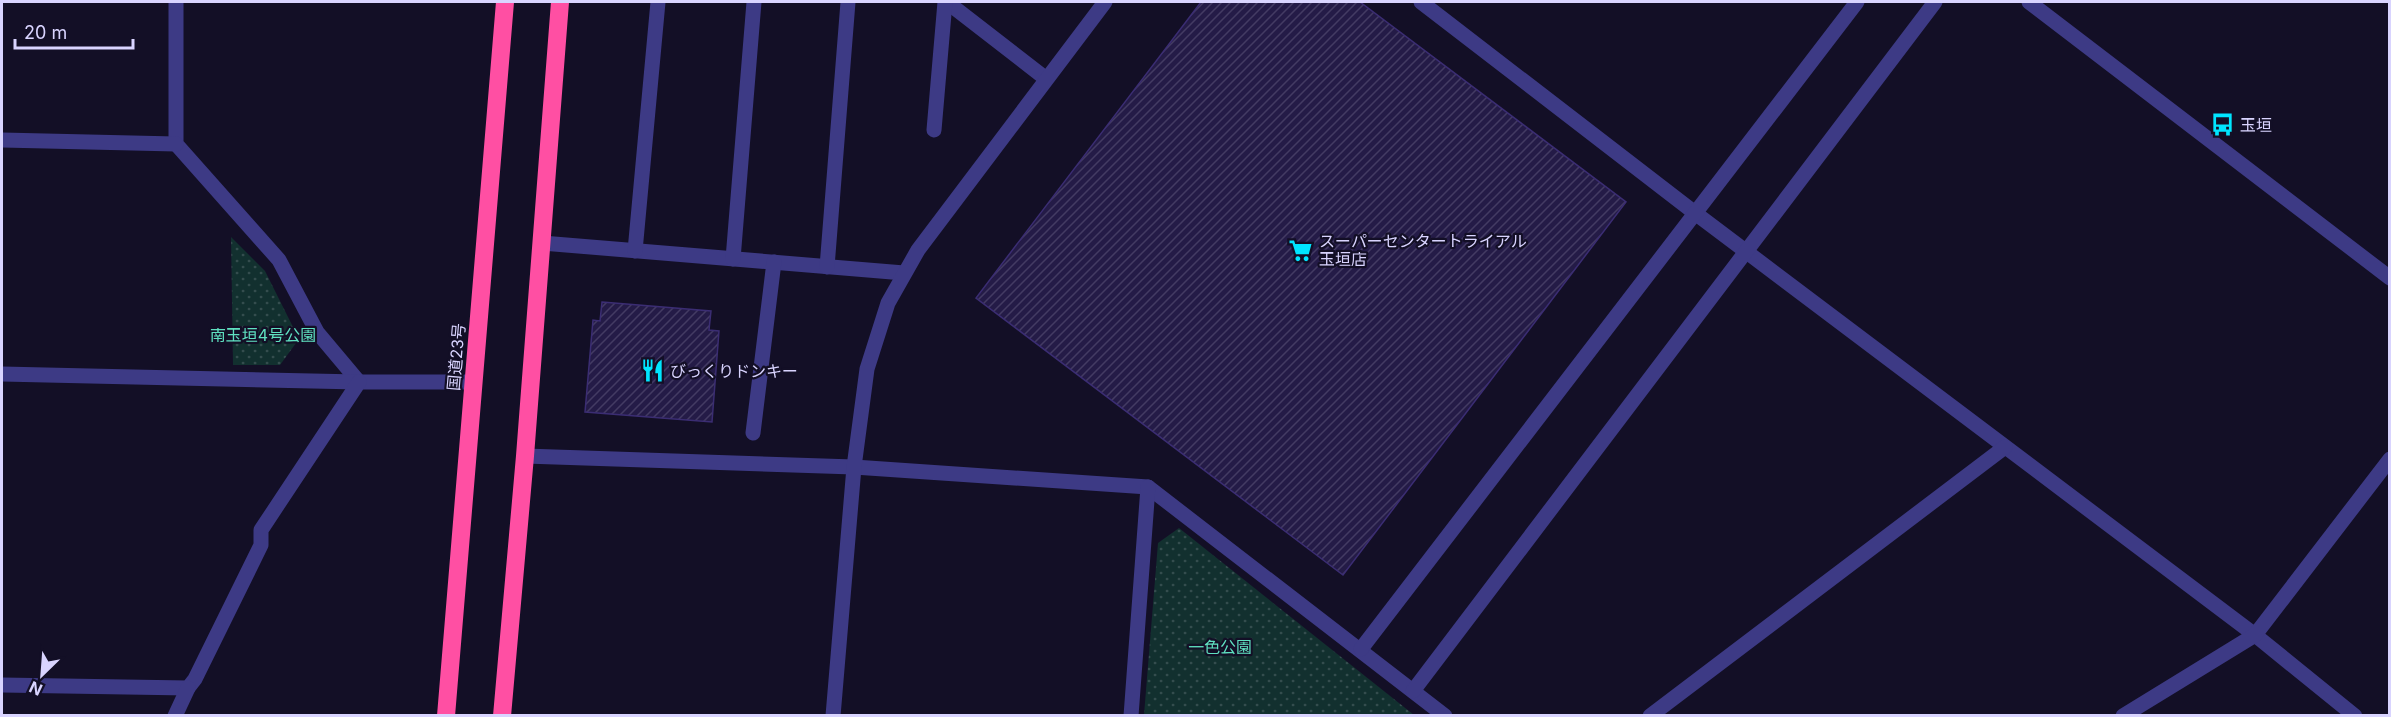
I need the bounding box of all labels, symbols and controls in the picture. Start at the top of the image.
scale bar [15,12,134,50]
text: 20 m [24,22,67,43]
bus stop icon: 玉垣 [2209,112,2235,138]
place label: 玉垣 [2240,115,2272,135]
place label: スーパーセンタートライアル 玉垣店 [1319,231,1527,269]
supermarket icon: スーパーセンタートライアル 玉垣店 [1288,237,1314,263]
street label: 国道23号 [443,322,469,392]
park label: 南玉垣4号公園 [210,325,316,345]
restaurant icon: びっくりドンキー [639,358,665,384]
place label: びっくりドンキー [670,361,798,381]
park label: 一色公園 [1188,637,1252,657]
north arrow [12,645,72,705]
text: N [26,677,45,700]

